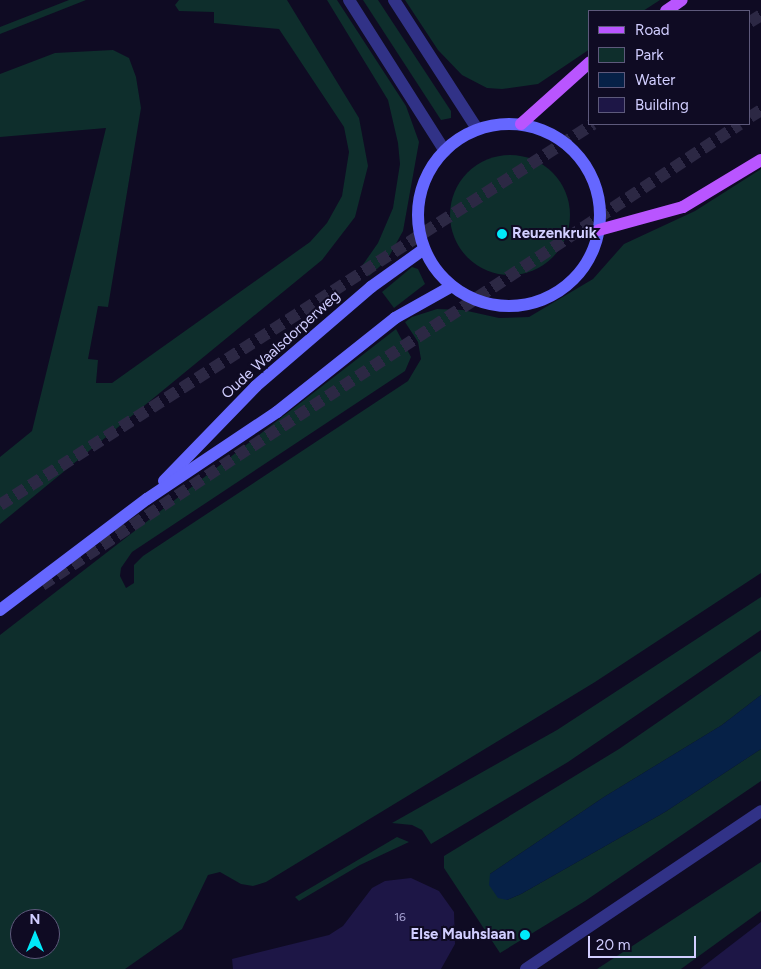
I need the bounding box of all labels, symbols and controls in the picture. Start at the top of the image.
legend [588,10,751,125]
text: Road [635,21,670,39]
text: Park [635,46,664,64]
text: Water [635,71,675,89]
text: Building [635,96,689,114]
place label: Reuzenkruik [512,225,597,243]
marker: Reuzenkruik [496,228,508,240]
street label: Oude Waalsdorperweg [218,287,344,403]
north arrow [10,909,60,959]
text: N [30,911,40,928]
house number: 16 [394,911,406,925]
place label: Else Mauhslaan [410,926,515,944]
scale bar [591,926,698,958]
marker: Else Mauhslaan [519,929,531,941]
text: 20 m [596,936,630,954]

